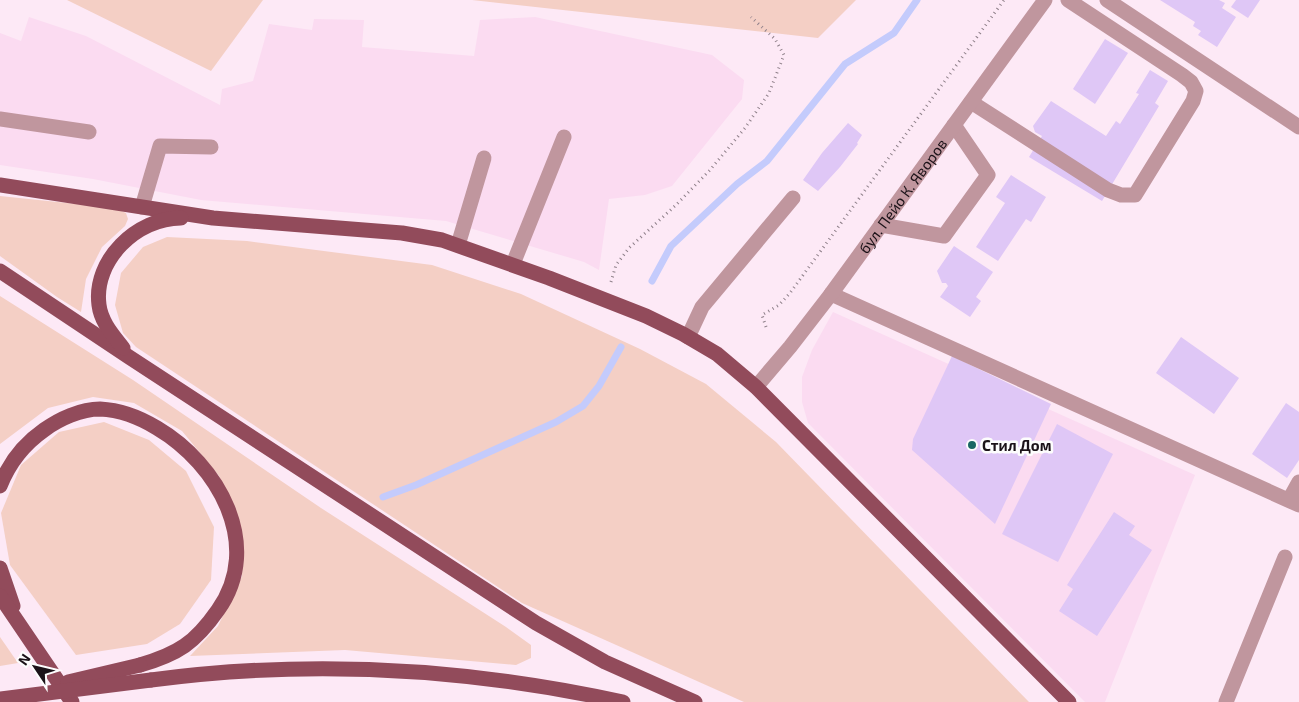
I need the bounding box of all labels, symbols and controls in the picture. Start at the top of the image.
street label: бул. Пейо К. Яворов [855,135,950,257]
place label: Стил Дом [982,436,1052,454]
marker: Стил Дом [966,439,978,451]
north arrow [10,642,60,692]
text: N [14,650,34,668]

